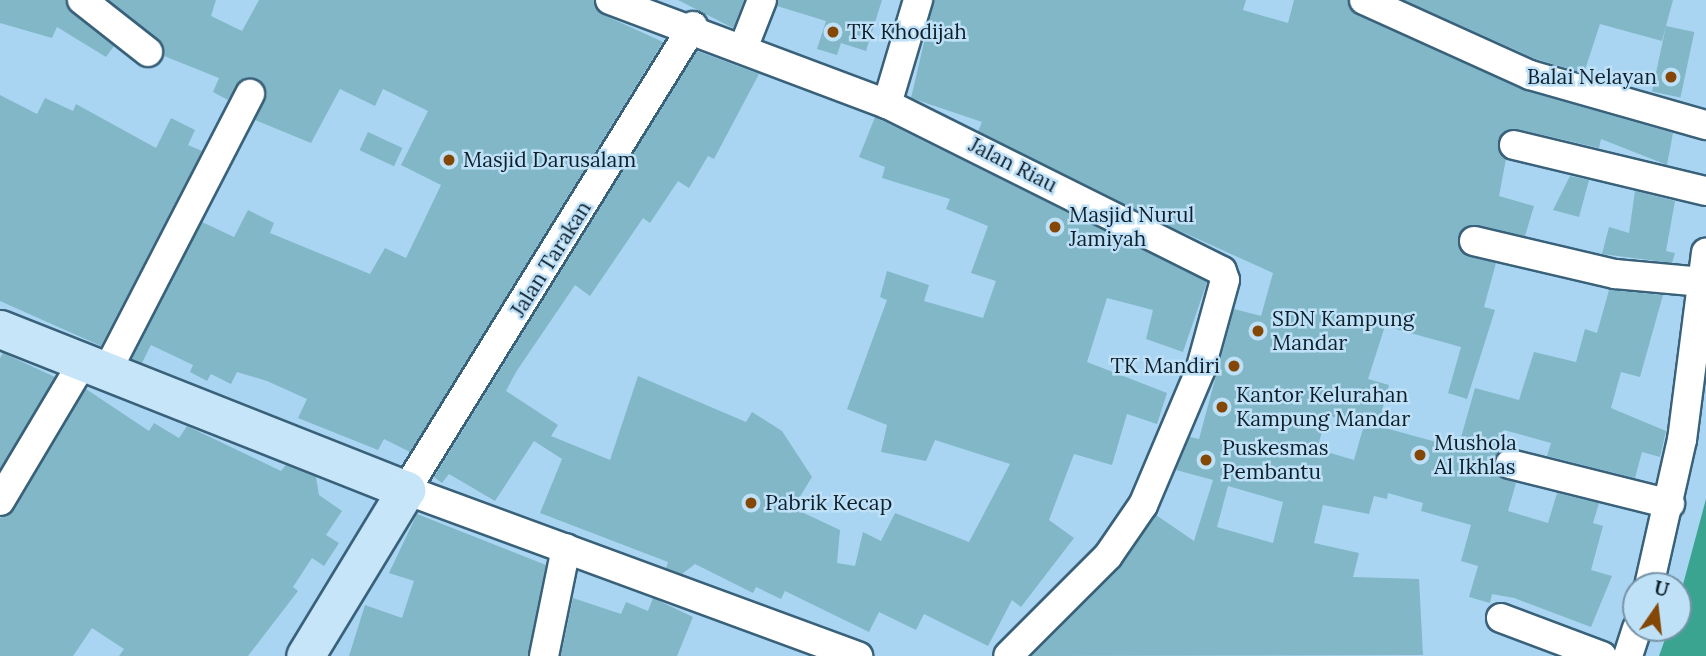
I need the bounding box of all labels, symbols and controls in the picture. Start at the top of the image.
place label: TK Khodijah [847,19,967,45]
marker: TK Khodijah [825,24,841,40]
place label: Balai Nelayan [1527,64,1657,90]
marker: Balai Nelayan [1663,69,1679,85]
street label: Jalan Riau [965,132,1061,198]
place label: Masjid Darusalam [463,147,636,173]
marker: Masjid Darusalam [441,152,457,168]
street label: Jalan Tarakan [505,197,597,321]
place label: Masjid Nurul Jamiyah [1069,202,1194,252]
marker: Masjid Nurul Jamiyah [1047,219,1063,235]
place label: SDN Kampung Mandar [1272,306,1414,356]
marker: SDN Kampung Mandar [1250,323,1266,339]
place label: TK Mandiri [1110,353,1220,379]
marker: TK Mandiri [1226,358,1242,374]
place label: Kantor Kelurahan Kampung Mandar [1236,382,1410,432]
marker: Kantor Kelurahan Kampung Mandar [1214,399,1230,415]
place label: Mushola Al Ikhlas [1434,430,1517,480]
place label: Puskesmas Pembantu [1222,435,1329,485]
marker: Mushola Al Ikhlas [1412,447,1428,463]
marker: Puskesmas Pembantu [1196,450,1216,470]
place label: Pabrik Kecap [765,490,892,516]
marker: Pabrik Kecap [743,495,759,511]
north arrow [1622,572,1692,642]
text: U [1652,575,1672,602]

